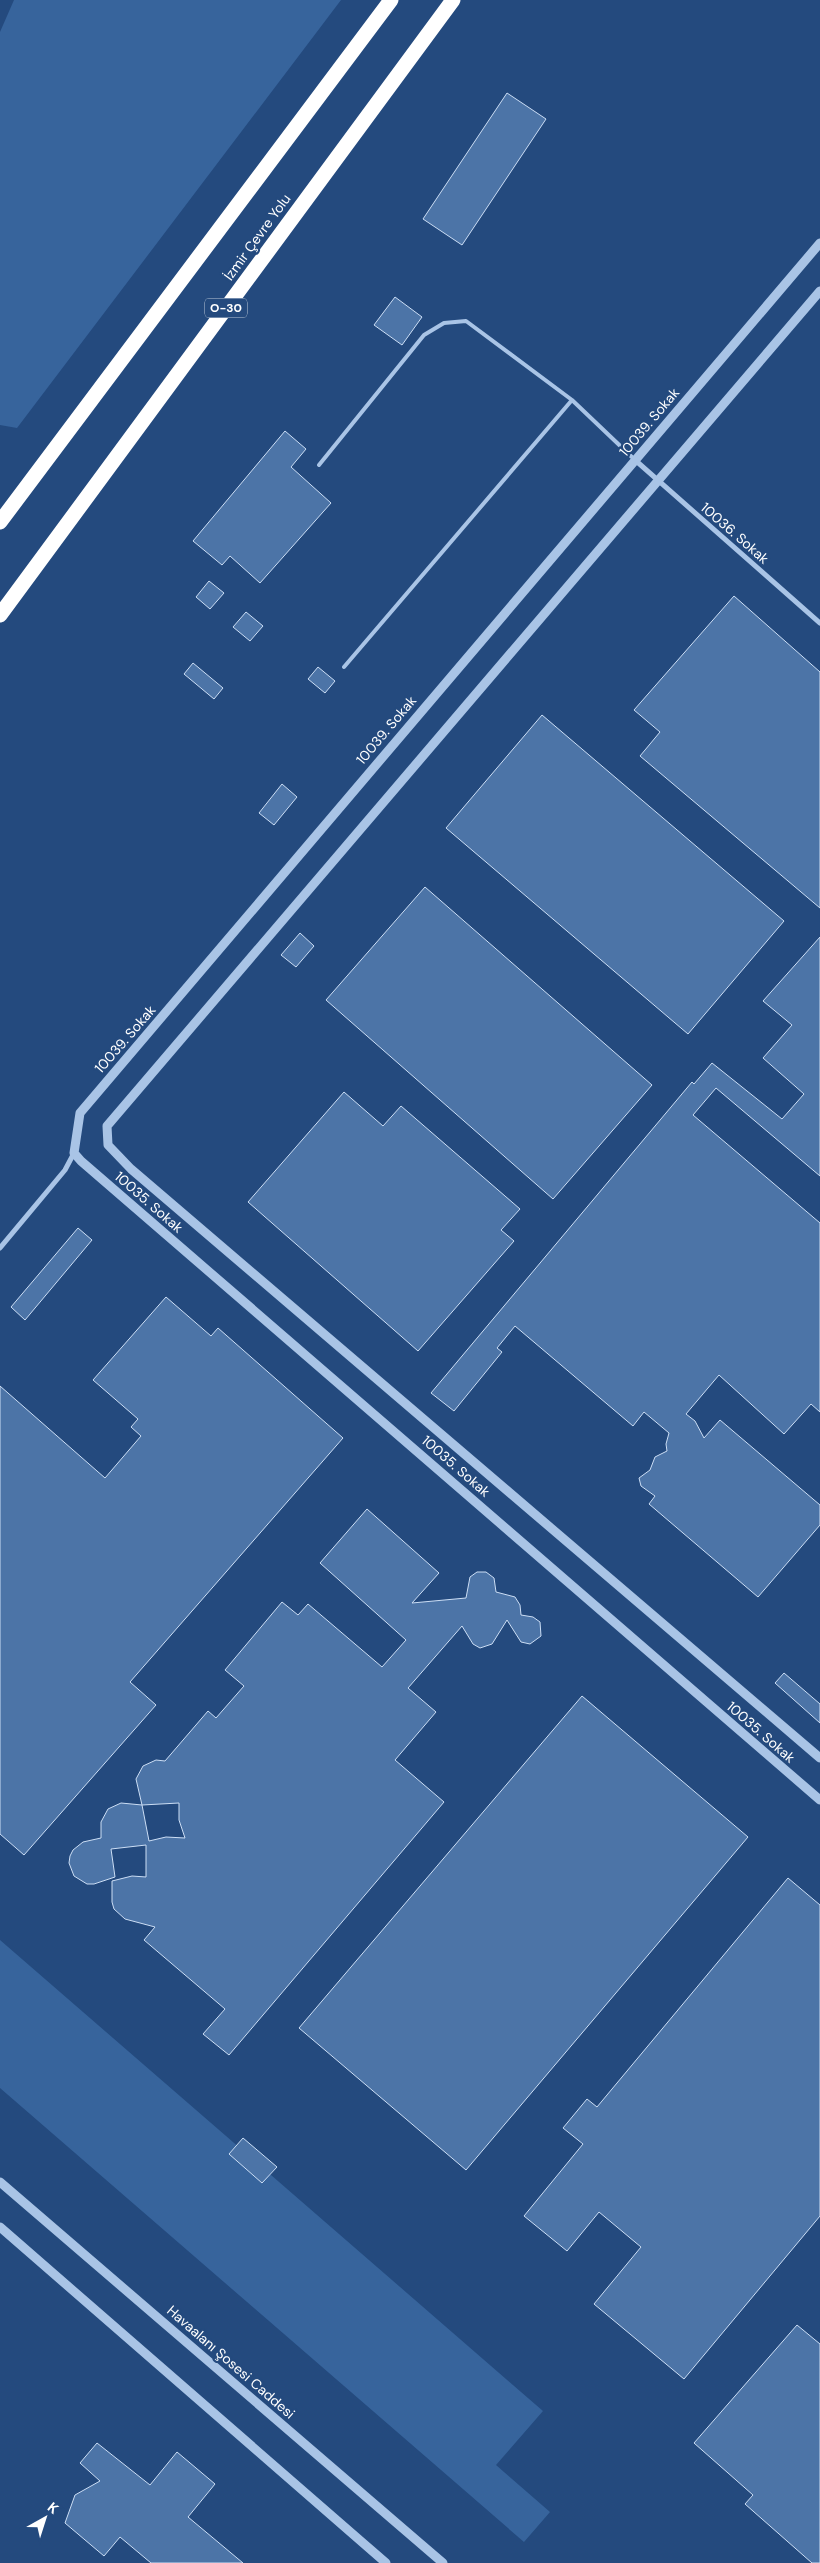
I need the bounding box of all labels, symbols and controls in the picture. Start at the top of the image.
street label: İzmir Çevre Yolu [220,190,294,284]
road number: O-30 [205,298,247,318]
street label: 10039. Sokak [615,384,683,460]
street label: 10036. Sokak [697,498,773,568]
street label: 10039. Sokak [352,692,420,768]
street label: 10039. Sokak [91,1001,159,1077]
street label: 10035. Sokak [111,1167,187,1237]
street label: 10035. Sokak [418,1431,494,1501]
street label: 10035. Sokak [723,1697,799,1767]
street label: Havaalanı Şosesi Caddesi [163,2301,299,2423]
north arrow [20,2493,70,2543]
text: K [44,2498,62,2518]

